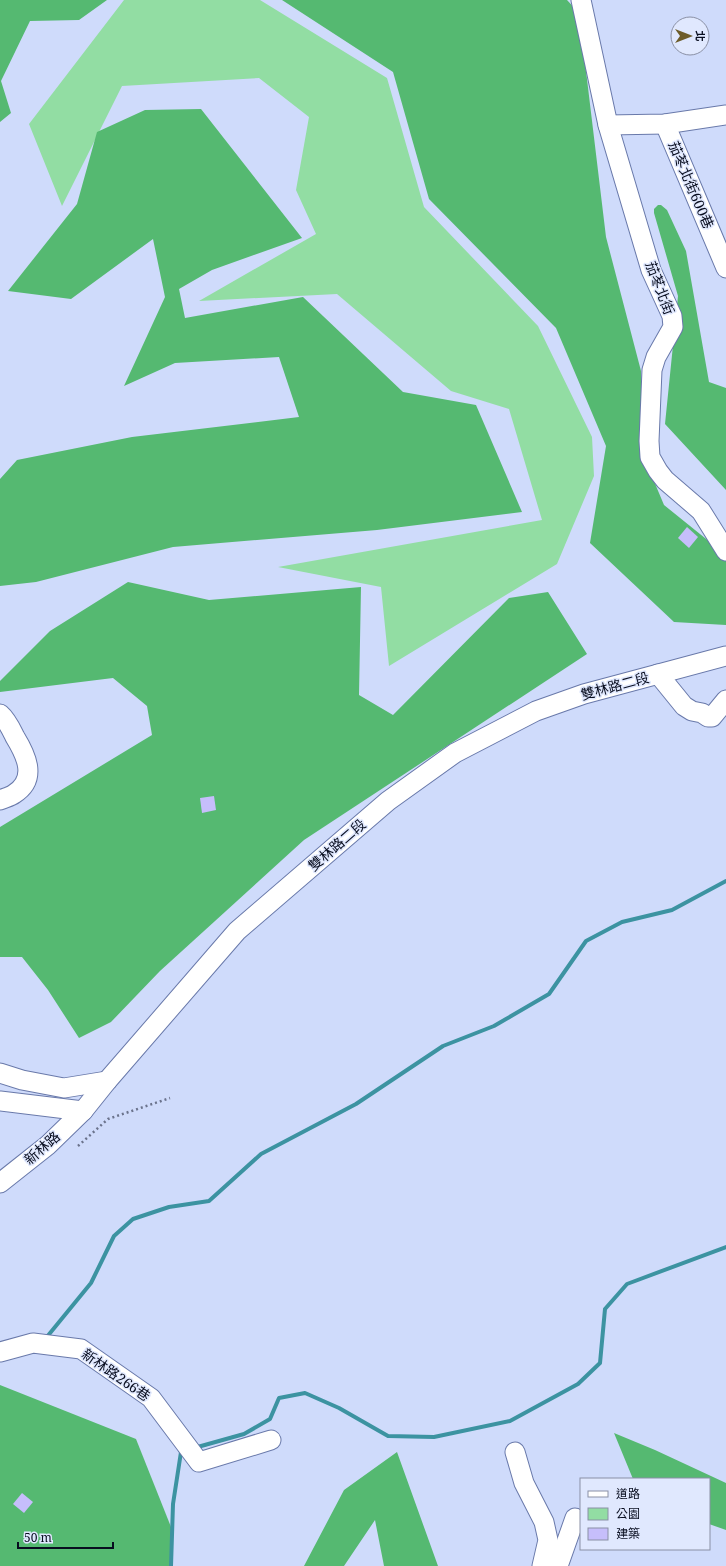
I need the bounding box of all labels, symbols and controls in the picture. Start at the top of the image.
north arrow [670,16,710,56]
text: 北 [693,31,708,42]
street label: 茄苳北街600巷 [664,138,718,232]
street label: 茄苳北街 [642,258,679,317]
street label: 雙林路二段 [579,667,651,704]
street label: 雙林路二段 [304,814,369,875]
street label: 新林路 [20,1127,64,1169]
street label: 新林路266巷 [78,1344,154,1405]
legend [580,1478,710,1550]
text: 道路 [616,1485,640,1502]
text: 公園 [616,1505,640,1522]
scale bar [18,1524,113,1550]
text: 建築 [616,1525,640,1542]
text: 50 m [24,1529,52,1546]

